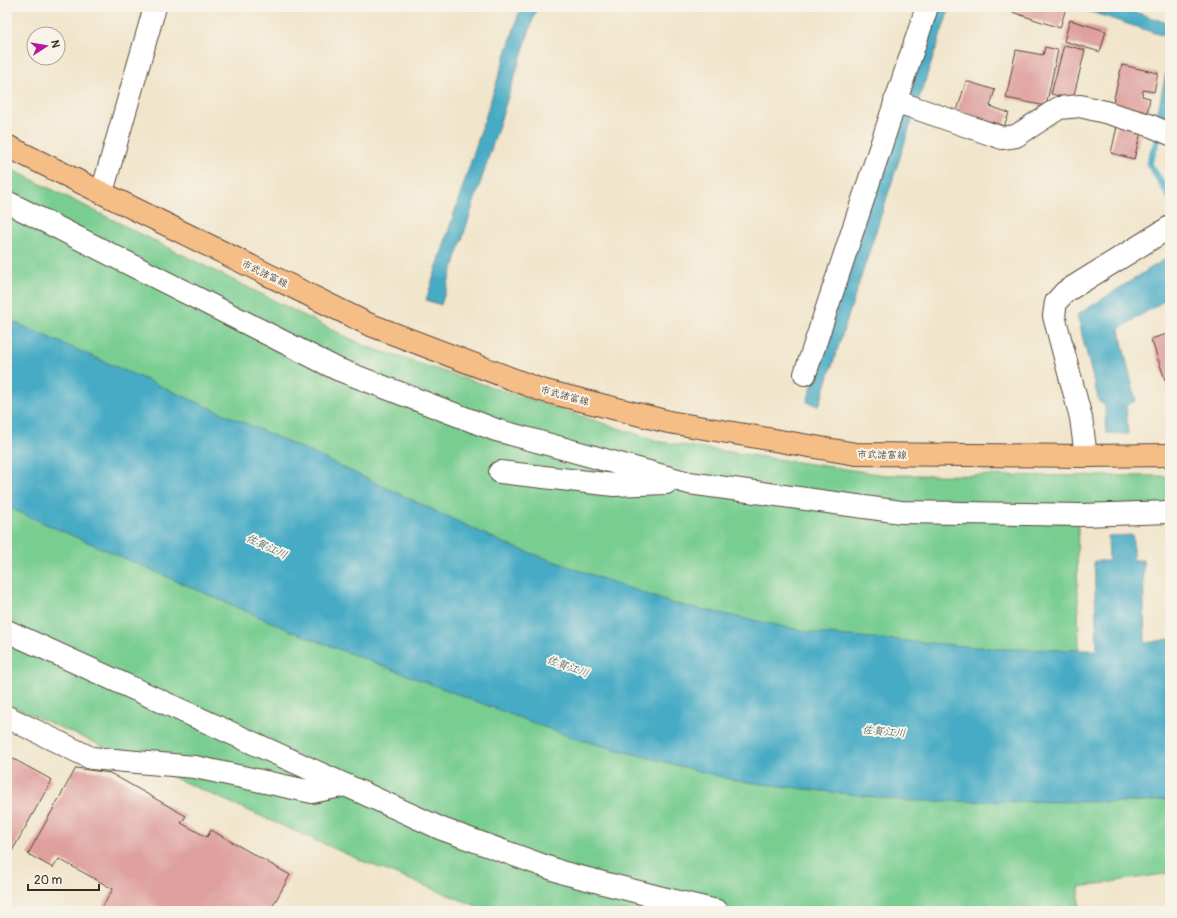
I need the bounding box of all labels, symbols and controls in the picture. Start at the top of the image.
north arrow [26,26,66,66]
text: N [48,39,63,50]
street label: 市武諸富線 [239,258,290,290]
street label: 市武諸富線 [539,384,590,408]
street label: 市武諸富線 [857,449,907,461]
water label: 佐賀江川 [244,531,289,562]
water label: 佐賀江川 [545,653,591,680]
water label: 佐賀江川 [861,723,906,740]
scale bar [28,866,99,892]
text: 20 m [34,873,63,888]

